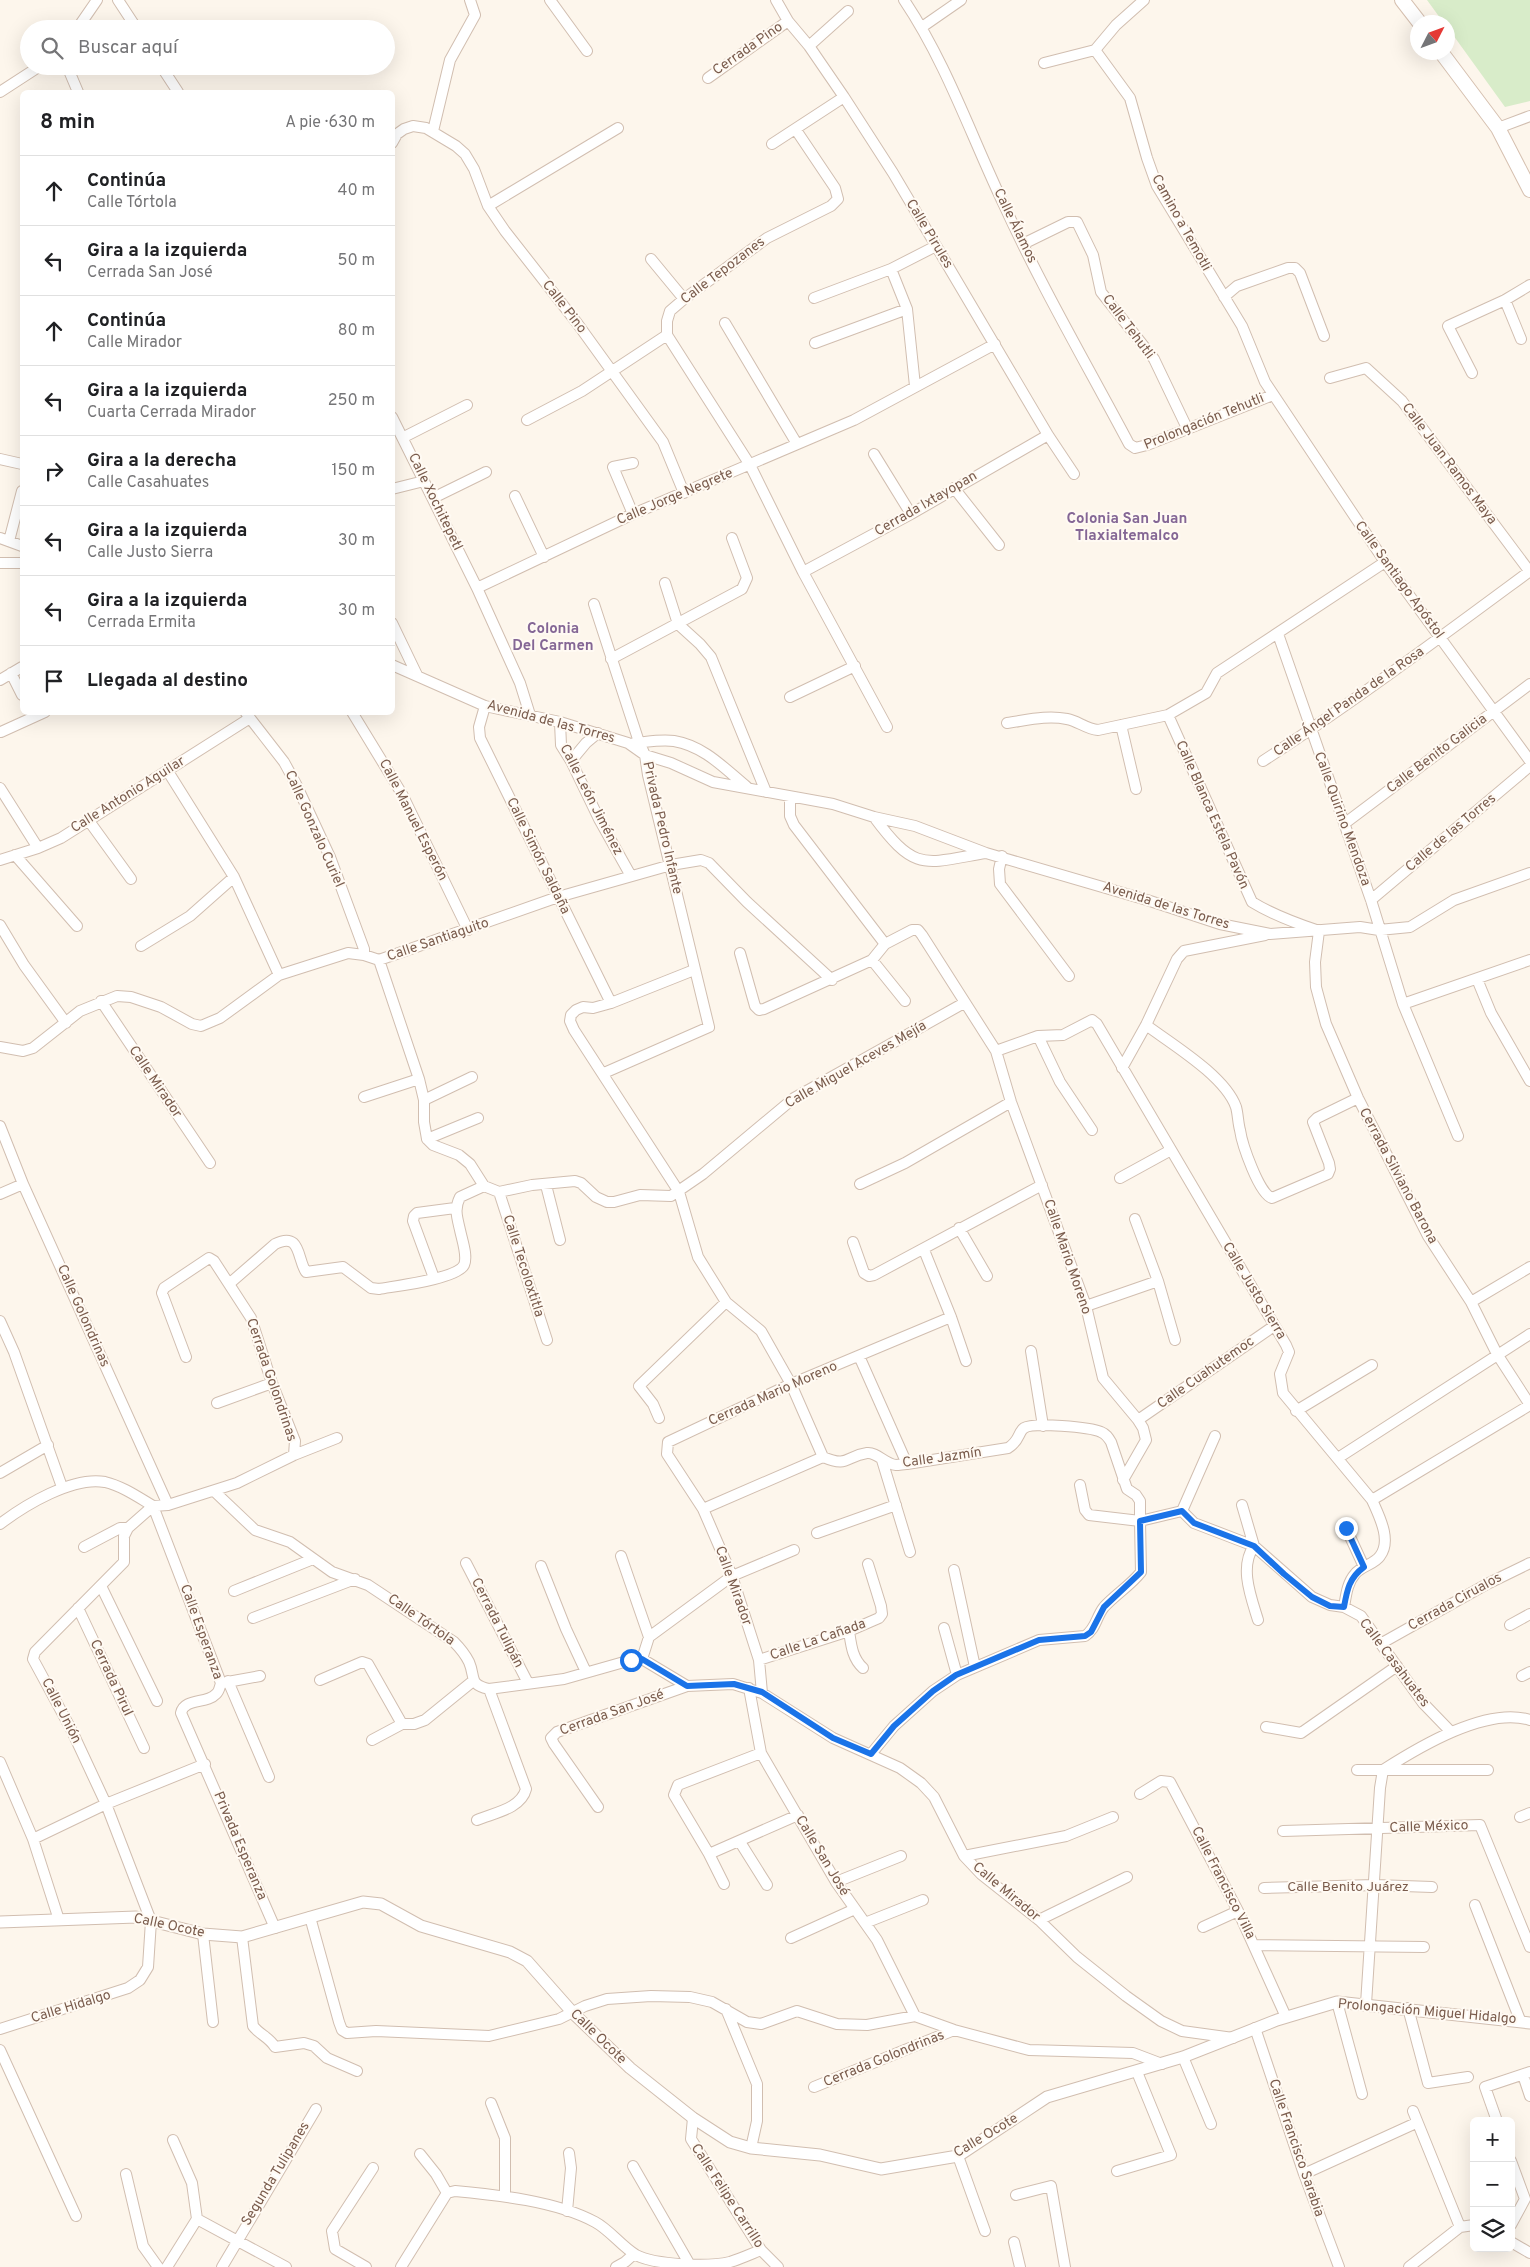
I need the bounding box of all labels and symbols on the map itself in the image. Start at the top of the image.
north arrow [1410,15,1455,60]
street label: Cerrada Pino [710,18,786,79]
street label: Camino a Temotli [1147,172,1215,274]
street label: Calle Álamos [990,185,1041,266]
street label: Calle Pirules [902,196,956,272]
street label: Calle Tepozanes [678,234,768,308]
street label: Calle Pino [538,277,590,337]
street label: Calle Tehutli [1098,291,1158,363]
street label: Prolongación Tehutli [1141,390,1267,454]
street label: Calle Juan Ramos Maya [1398,400,1500,528]
street label: Calle Xochitepetl [404,451,466,553]
street label: Calle Jorge Negrete [614,465,736,529]
street label: Cerrada Ixtayopan [872,468,980,540]
district label: Colonia San Juan Tlaxialtemalco [1067,510,1187,546]
street label: Calle Santiago Apóstol [1351,518,1447,642]
district label: Colonia Del Carmen [512,620,594,656]
street label: Calle Ángel Panda de la Rosa [1270,643,1428,761]
street label: Avenida de las Torres [485,697,617,747]
street label: Calle Benito Galicia [1383,711,1491,797]
street label: Calle Blanca Estela Pavón [1172,738,1252,892]
street label: Calle León Jiménez [556,742,626,858]
street label: Calle Quirino Mendoza [1310,750,1374,888]
street label: Calle Antonio Aguilar [68,753,189,837]
street label: Calle Manuel Esperón [375,756,451,884]
street label: Privada Pedro Infante [638,760,686,896]
street label: Calle Gonzalo Curiel [281,768,347,890]
street label: Calle de las Torres [1402,790,1500,876]
street label: Calle Simón Saldaña [502,795,574,917]
street label: Avenida de las Torres [1101,879,1231,933]
street label: Calle Santiaguito [385,915,491,965]
street label: Calle Miguel Aceves Mejía [782,1018,930,1112]
street label: Calle Mirador [125,1043,186,1122]
street label: Cerrada Silviano Barona [1355,1105,1441,1247]
street label: Calle Mario Moreno [1039,1197,1095,1317]
street label: Calle Tecoloxtitla [498,1213,548,1319]
street label: Calle Justo Sierra [1218,1239,1290,1343]
street label: Calle Golondrinas [53,1262,113,1370]
street label: Cerrada Golondrinas [242,1316,300,1444]
street label: Calle Cuahutemoc [1154,1333,1258,1413]
street label: Cerrada Mario Moreno [706,1358,840,1430]
street label: Calle Jazmín [901,1444,983,1472]
route end [1335,1517,1358,1540]
street label: Calle Mirador [711,1544,755,1629]
street label: Cerrada Cirualos [1405,1569,1505,1635]
street label: Cerrada Tulipán [467,1575,527,1671]
street label: Calle Esperanza [176,1582,226,1682]
street label: Calle Tórtola [384,1591,458,1649]
street label: Calle Casahuates [1355,1615,1433,1711]
street label: Calle La Cañada [768,1616,868,1664]
street label: Cerrada Pirul [86,1637,136,1719]
route start [620,1649,643,1672]
street label: Calle Unión [37,1675,85,1747]
street label: Cerrada San José [557,1686,667,1740]
street label: Privada Esperanza [209,1789,271,1903]
street label: Calle San José [791,1813,853,1899]
street label: Calle México [1389,1817,1469,1837]
street label: Calle Francisco Villa [1187,1824,1259,1942]
street label: Calle Mirador [969,1859,1044,1926]
street label: Calle Benito Juárez [1287,1879,1409,1896]
street label: Calle Ocote [132,1910,206,1942]
street label: Calle Hidalgo [29,1987,113,2027]
street label: Prolongación Miguel Hidalgo [1337,1996,1517,2028]
street label: Calle Ocote [566,2006,630,2068]
street label: Cerrada Golondrinas [821,2027,947,2091]
street label: Calle Francisco Sarabia [1264,2077,1328,2219]
street label: Calle Ocote [951,2110,1021,2162]
street label: Segunda Tulipanes [238,2119,314,2229]
street label: Calle Felipe Carrillo [687,2141,767,2252]

